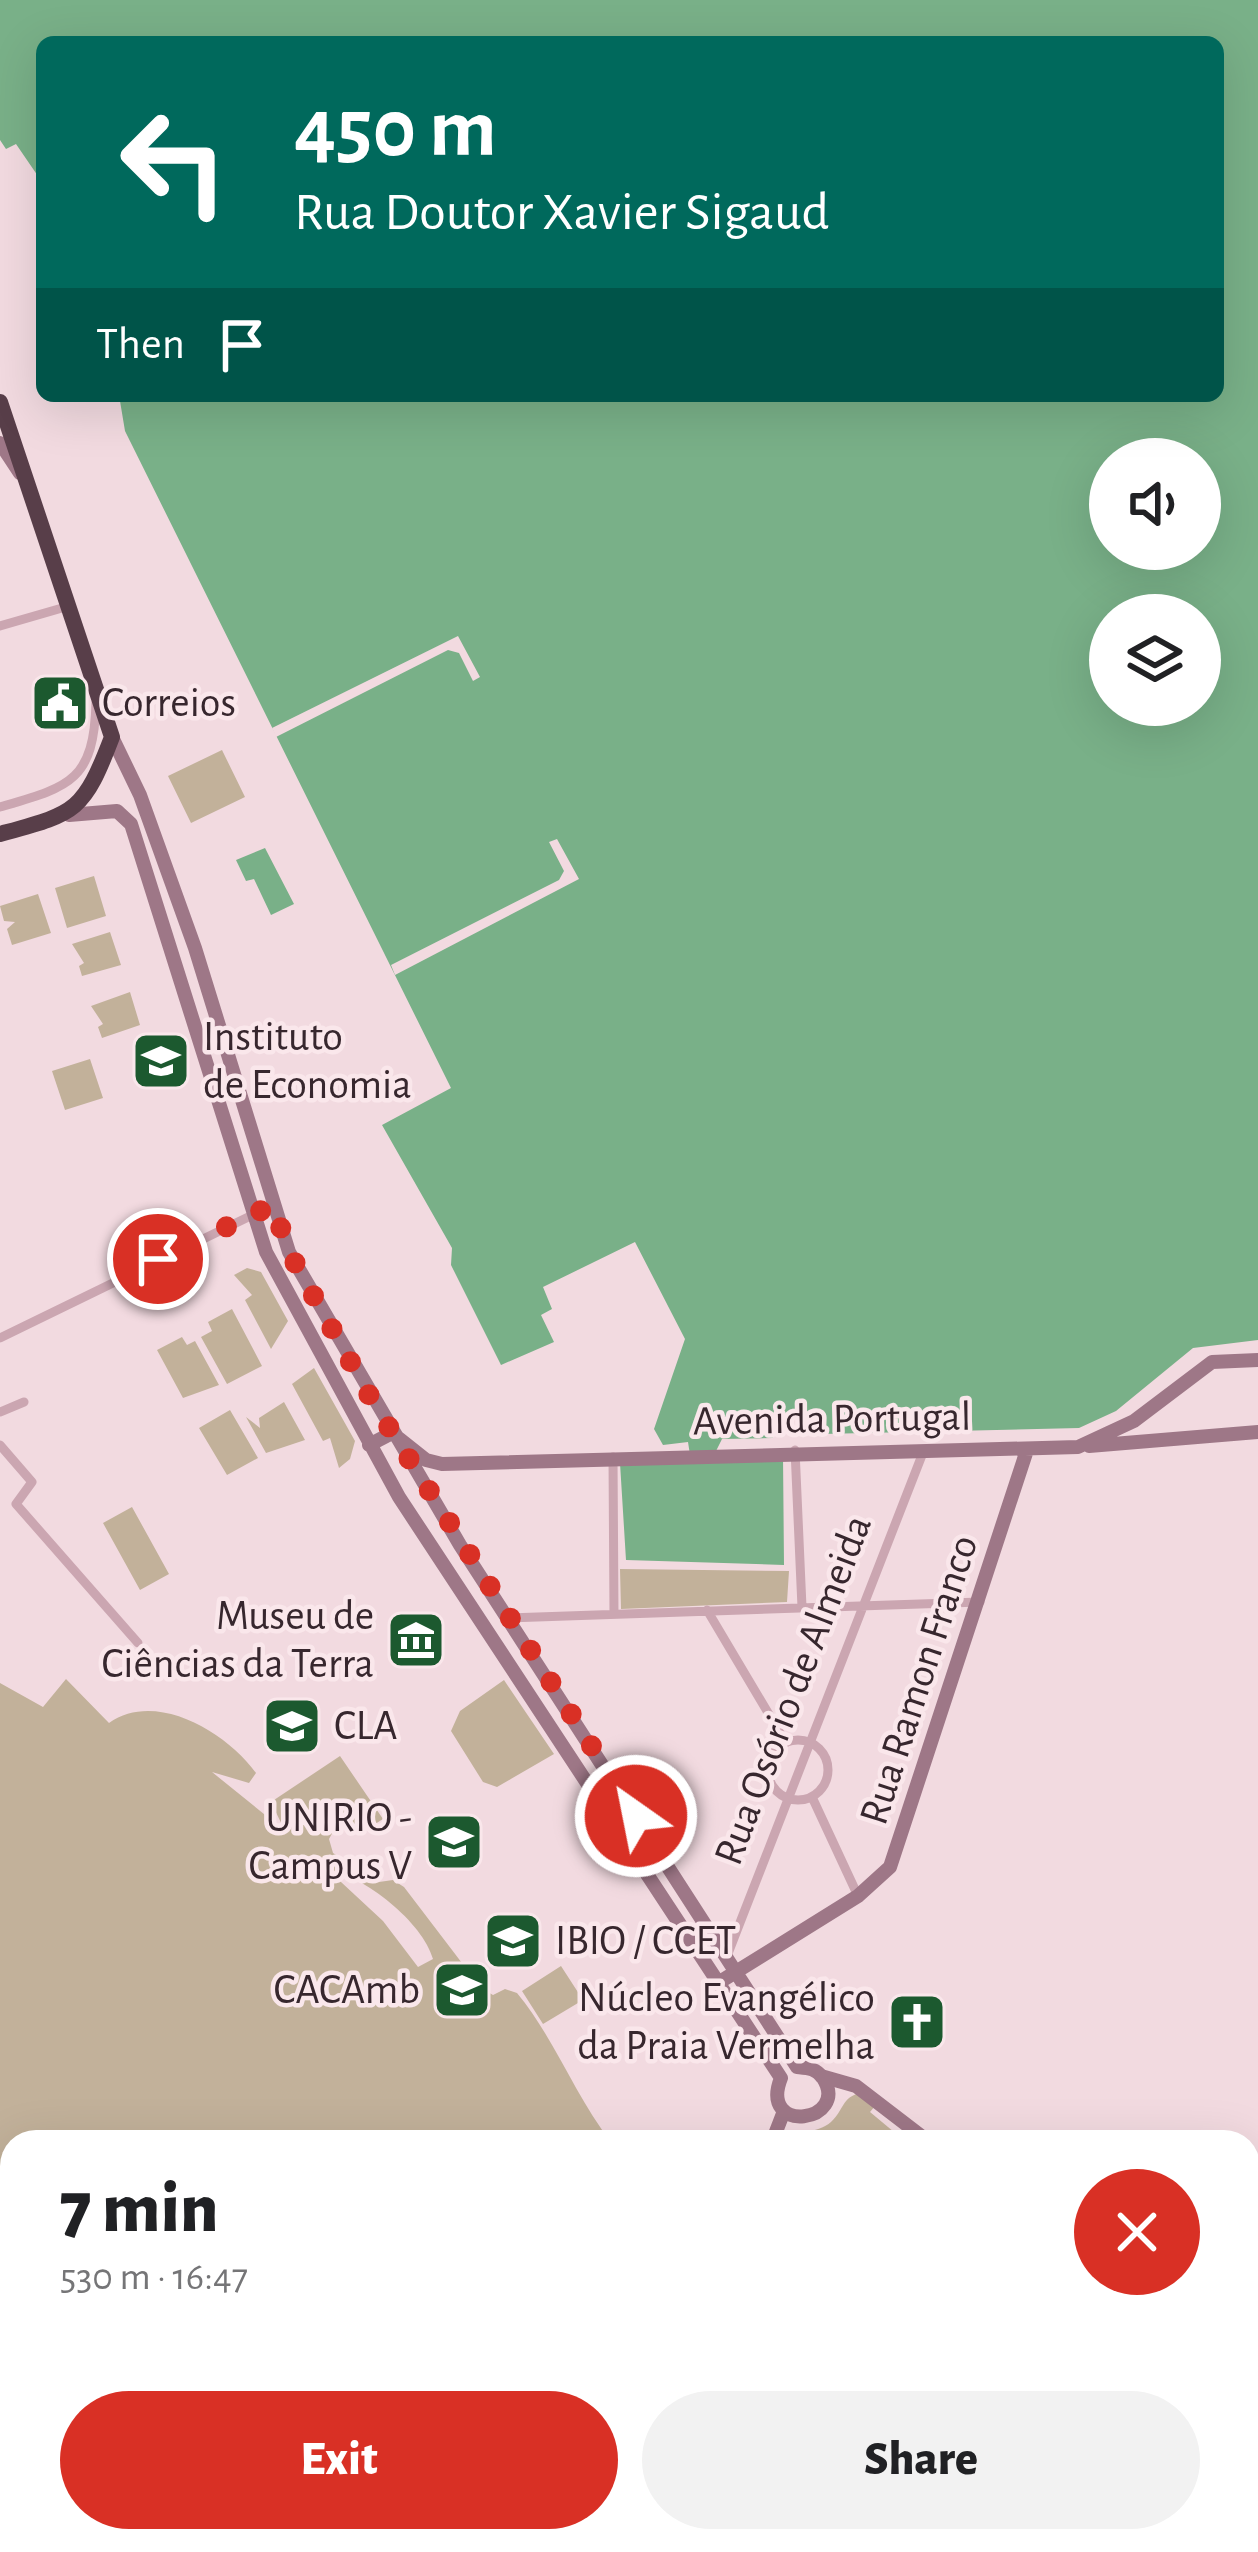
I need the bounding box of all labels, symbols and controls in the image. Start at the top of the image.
icon: left [96,84,252,240]
text: 450 m [294,88,497,172]
text: Rua Doutor Xavier Sigaud [294,186,830,240]
icon: arrive [209,312,275,378]
text: Then [96,322,185,367]
map controls [1089,438,1221,726]
button: sound [1089,438,1221,570]
button: layers [1089,594,1221,726]
public building icon: Correios [29,672,91,734]
place label: Correios [102,682,236,724]
place label: Instituto de Economia [203,1016,412,1106]
school or university icon: Instituto de Economia [130,1030,192,1092]
pin [107,1208,209,1310]
icon: arrive [125,1226,191,1292]
street label: Avenida Portugal [693,1396,971,1442]
street label: Rua Osório de Almeida [707,1509,879,1871]
street label: Rua Ramon Franco [852,1530,986,1830]
place label: Museu de Ciências da Terra [101,1595,374,1685]
museum icon: Museu de Ciências da Terra [385,1609,447,1671]
school or university icon: CLA [261,1695,323,1757]
place label: CLA [334,1705,398,1747]
position arrow [573,1753,699,1879]
place label: UNIRIO - Campus V [249,1797,412,1887]
school or university icon: UNIRIO - Campus V [423,1811,485,1873]
school or university icon: IBIO / CCET [482,1910,544,1972]
place label: IBIO / CCET [555,1920,736,1962]
school or university icon: CACAmb [431,1959,493,2021]
place label: CACAmb [274,1969,420,2011]
place label: Núcleo Evangélico da Praia Vermelha [577,1977,875,2067]
church icon: Núcleo Evangélico da Praia Vermelha [886,1991,948,2053]
button: close [1074,2169,1200,2295]
text: 7 min [60,2173,218,2245]
text: 530 m · 16:47 [60,2258,248,2297]
button: Exit [60,2391,618,2529]
button: Share [642,2391,1200,2529]

